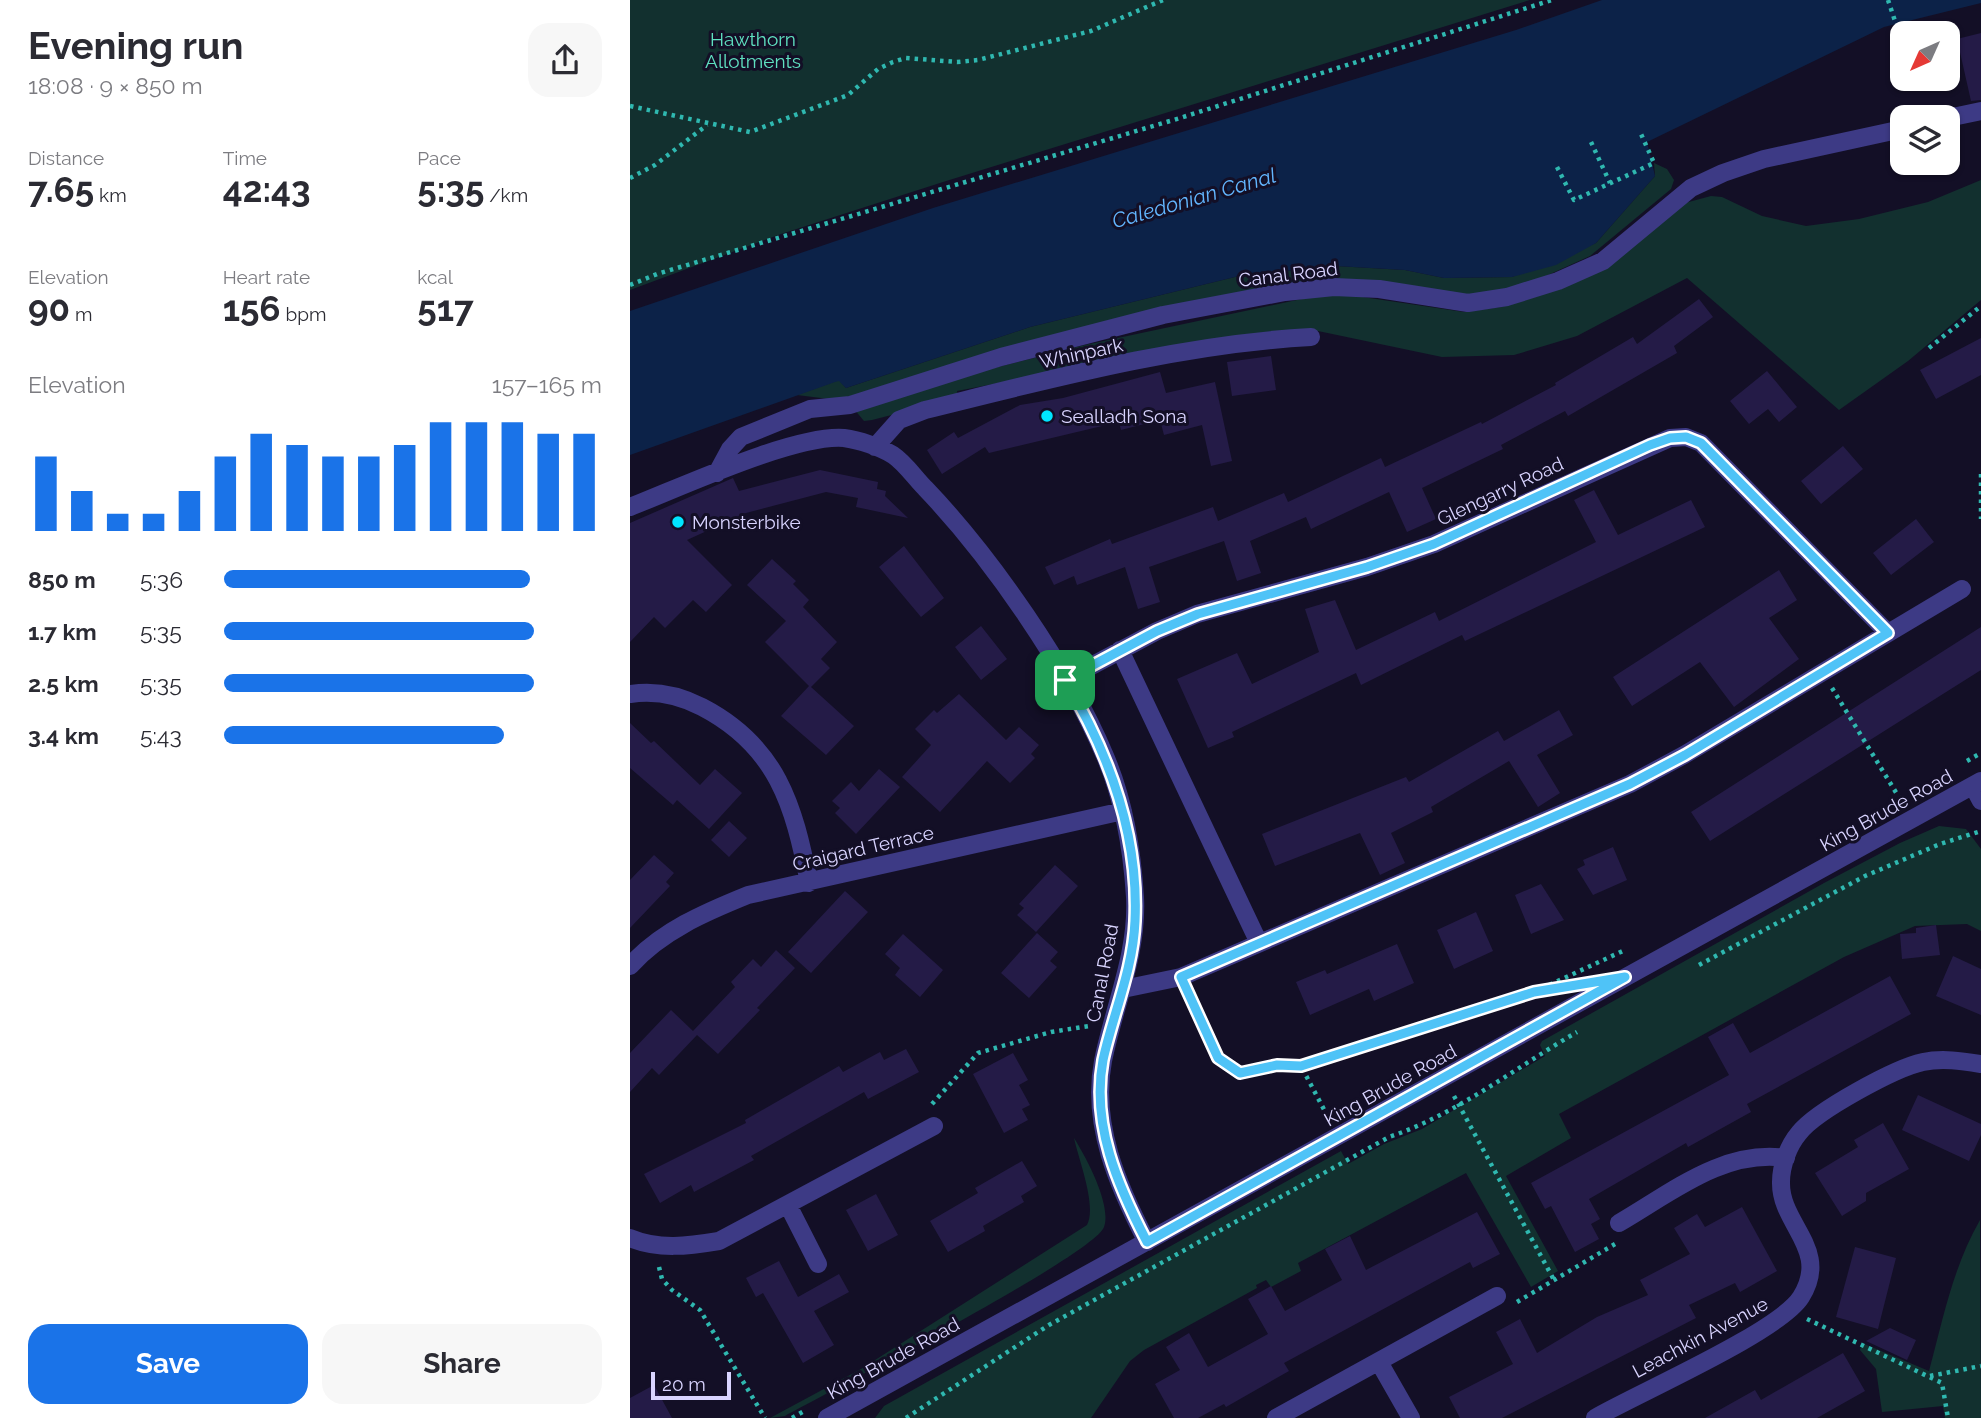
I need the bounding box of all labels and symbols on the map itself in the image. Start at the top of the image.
north arrow [1890,21,1960,91]
park label: Hawthorn Allotments [705,28,801,72]
water label: Caledonian Canal [1109,163,1279,233]
street label: Canal Road [1237,257,1339,291]
street label: Whinpark [1037,333,1125,373]
place label: Sealladh Sona [1061,405,1187,427]
marker: Sealladh Sona [1039,408,1055,424]
street label: Glengarry Road [1433,452,1567,530]
place label: Monsterbike [692,511,801,533]
marker: Monsterbike [670,514,686,530]
pin [1035,650,1095,710]
street label: King Brude Road [1816,764,1956,856]
street label: Craigard Terrace [790,821,936,875]
street label: Canal Road [1082,922,1122,1024]
street label: King Brude Road [1320,1039,1460,1131]
street label: Leachkin Avenue [1629,1292,1771,1382]
street label: King Brude Road [823,1312,963,1404]
scale bar [651,1369,732,1401]

